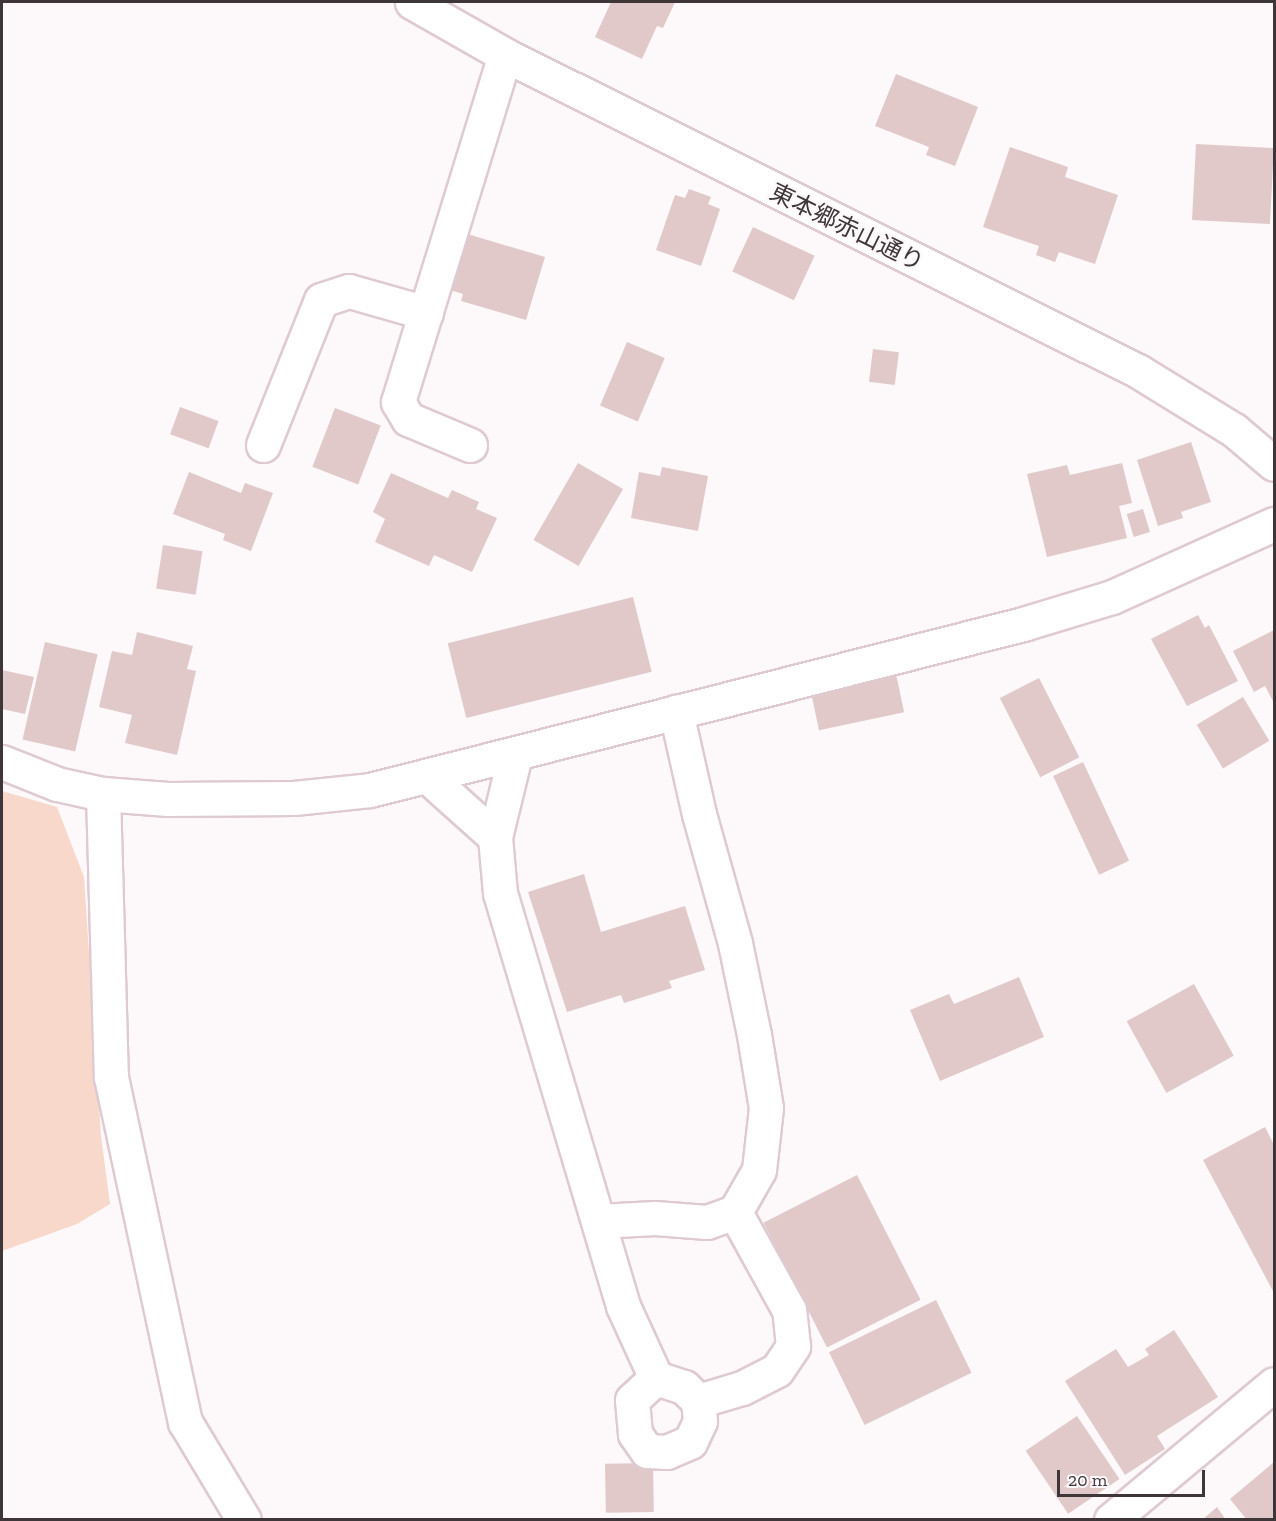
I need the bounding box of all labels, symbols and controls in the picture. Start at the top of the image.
street label: 東本郷赤山通り [765,177,929,277]
scale bar [1060,1458,1208,1496]
text: 20 m [1068,1469,1107,1491]

